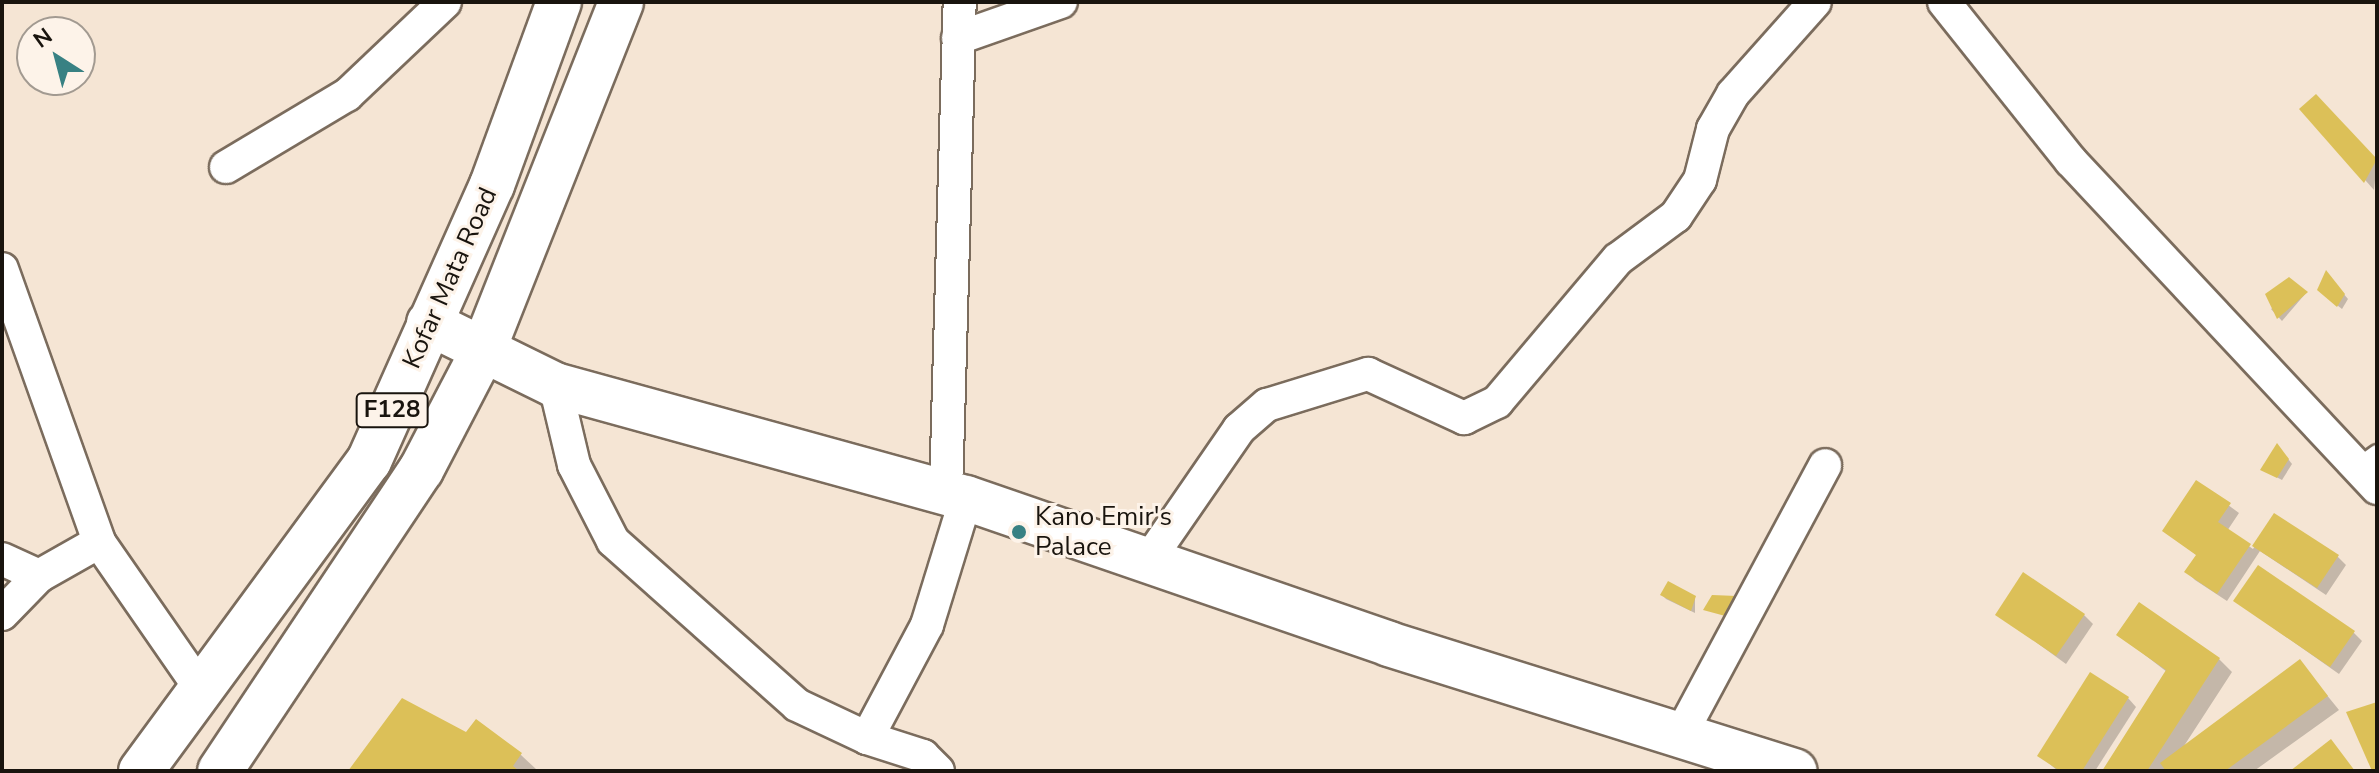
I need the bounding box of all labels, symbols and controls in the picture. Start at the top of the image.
north arrow [16,16,96,96]
text: N [28,21,59,55]
street label: Kofar Mata Road [396,183,504,373]
road number: F128 [354,390,430,430]
place label: Kano Emir's Palace [1035,501,1172,562]
marker: Kano Emir's Palace [1010,523,1028,541]

